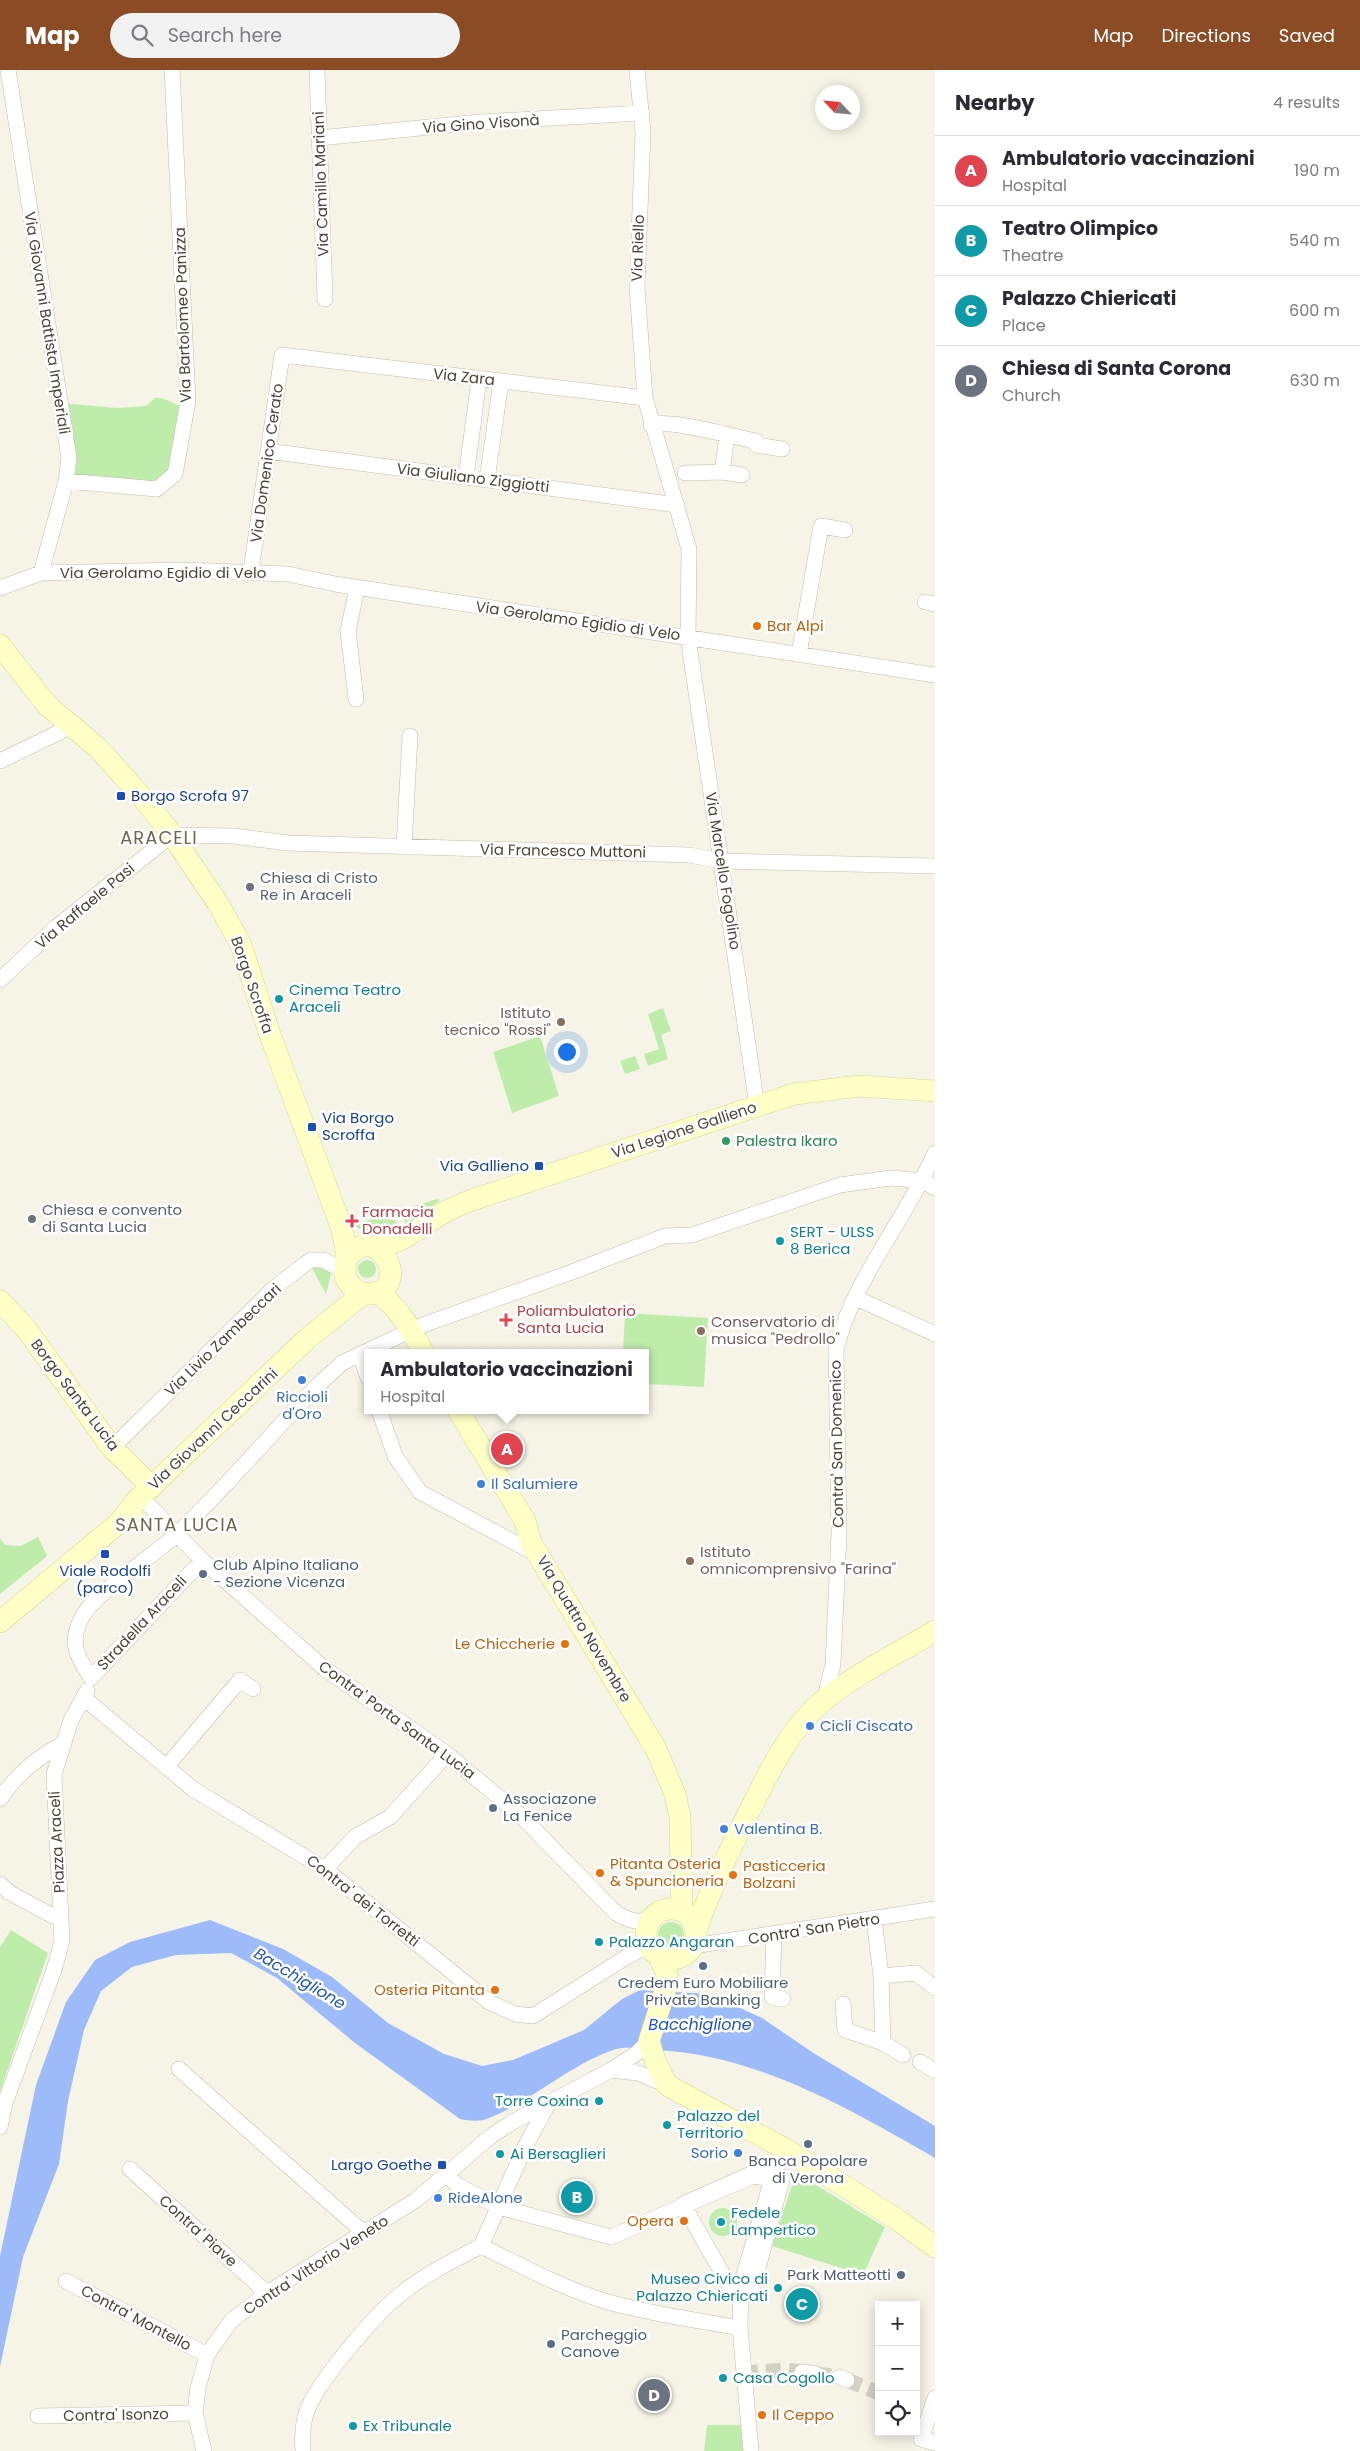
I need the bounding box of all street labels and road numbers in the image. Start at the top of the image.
street label: Via Gino Visonà [422,109,540,138]
street label: Via Camillo Mariani [307,111,334,257]
street label: Via Giovanni Battista Imperiali [20,210,75,436]
street label: Via Riello [626,214,649,282]
street label: Via Bartolomeo Panizza [169,227,196,403]
street label: Via Zara [432,363,496,390]
street label: Via Domenico Cerato [245,382,288,544]
street label: Via Giuliano Ziggiotti [396,458,551,497]
street label: Via Gerolamo Egidio di Velo [60,562,266,583]
street label: Via Gerolamo Egidio di Velo [474,596,682,645]
street label: Via Marcello Fogolino [701,791,746,951]
street label: Via Francesco Muttoni [480,839,646,862]
street label: Via Raffaele Pasi [30,858,139,953]
street label: Borgo Scroffa [226,934,279,1036]
street label: Via Legione Gallieno [609,1096,759,1163]
street label: Via Livio Zambeccari [160,1278,286,1401]
street label: Borgo Santa Lucia [26,1334,125,1455]
street label: Contra' San Domenico [825,1360,848,1528]
street label: Via Giovanni Ceccarini [143,1363,282,1494]
street label: Via Quattro Novembre [532,1551,637,1706]
street label: Stradella Araceli [92,1571,191,1675]
street label: Contra' Porta Santa Lucia [315,1656,480,1784]
street label: Piazza Araceli [43,1791,70,1893]
street label: Contra' dei Torretti [302,1850,424,1951]
street label: Contra' San Pietro [746,1908,881,1949]
street label: Contra' Piave [155,2190,242,2271]
street label: Contra' Vittorio Veneto [239,2210,392,2319]
street label: Contra' Montello [77,2280,195,2356]
street label: Contra' Isonzo [63,2403,169,2426]

